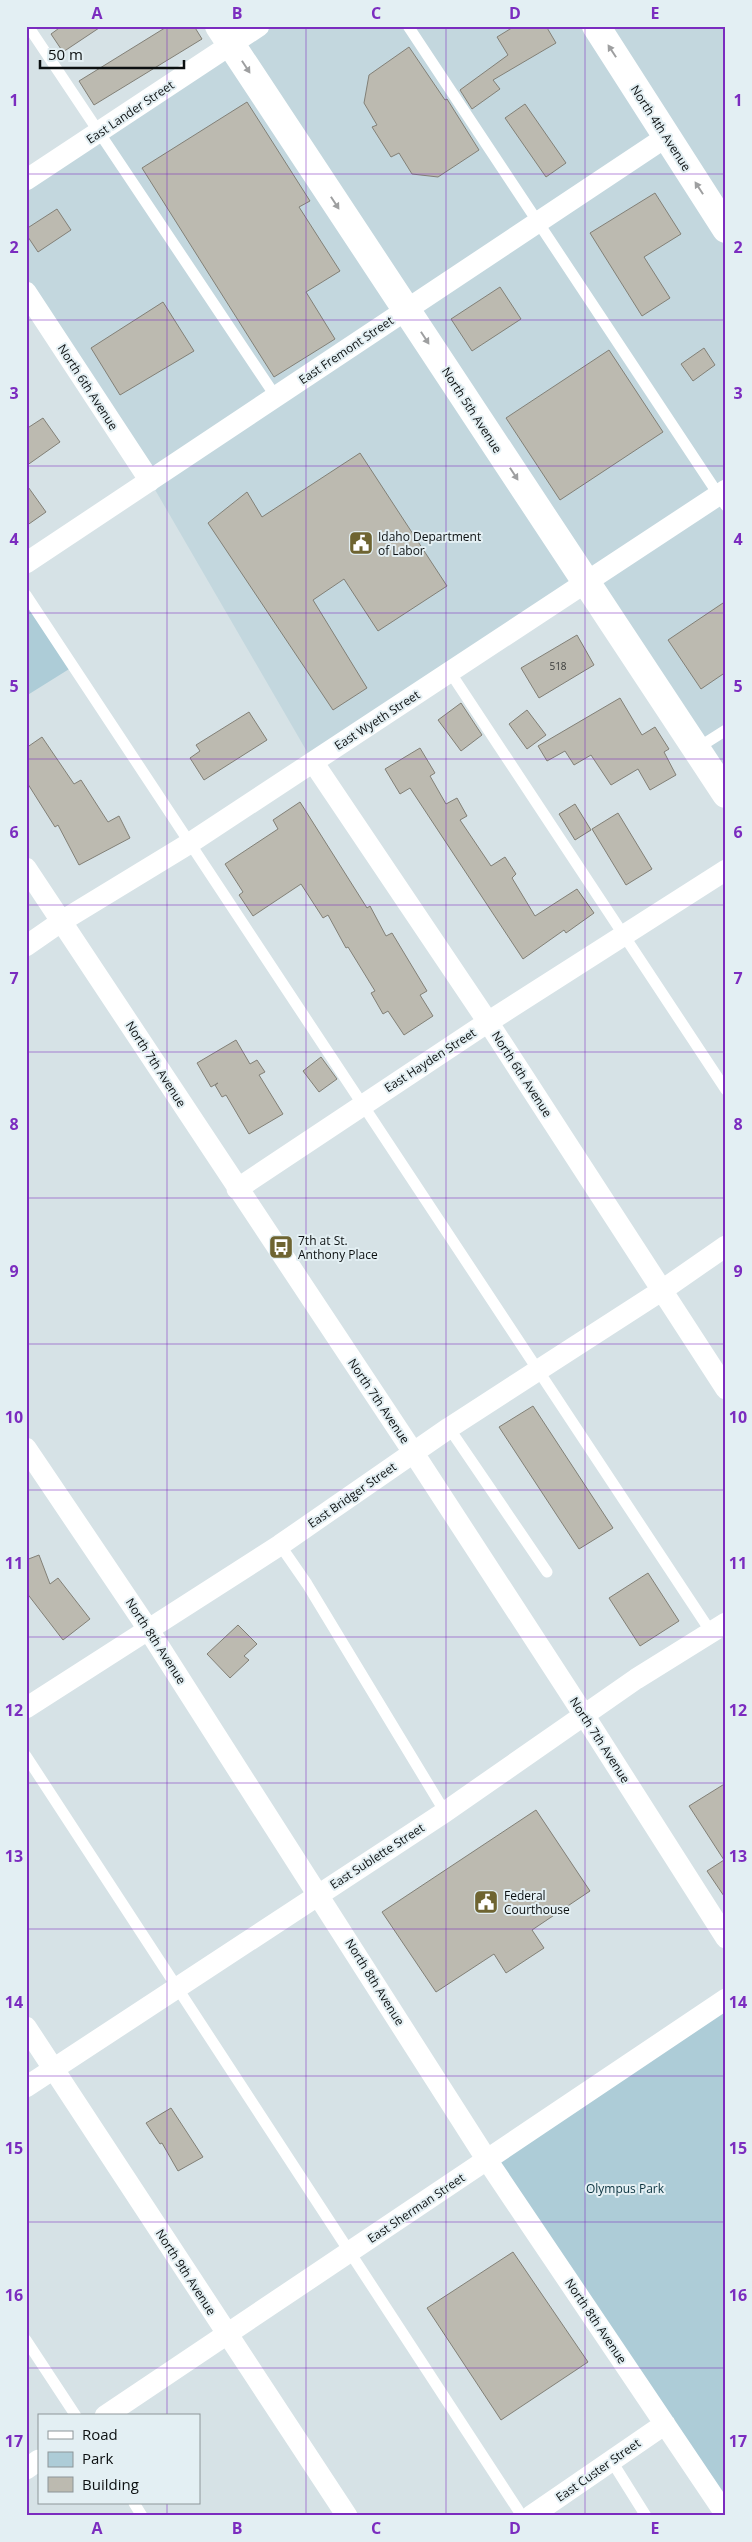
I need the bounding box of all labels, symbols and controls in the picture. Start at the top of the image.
text: A [91,2,103,24]
text: B [232,2,242,24]
text: C [371,2,381,24]
text: D [509,2,521,24]
text: E [651,2,660,24]
scale bar [40,38,184,70]
text: 50 m [48,44,83,64]
one-way arrow [607,45,617,58]
one-way arrow [241,60,250,74]
street label: East Lander Street [83,76,177,148]
street label: North 4th Avenue [627,82,695,174]
text: 1 [9,89,19,111]
text: 1 [733,89,743,111]
one-way arrow [695,182,704,195]
one-way arrow [330,196,340,209]
text: 2 [9,236,19,258]
text: 2 [733,236,743,258]
street label: East Fremont Street [295,312,397,388]
one-way arrow [420,331,429,345]
street label: North 6th Avenue [54,341,122,433]
street label: North 5th Avenue [438,364,506,456]
text: 3 [9,382,19,404]
text: 3 [733,382,743,404]
one-way arrow [509,467,519,480]
text: 4 [9,528,19,550]
place label: Idaho Department of Labor [378,528,481,559]
text: 4 [733,528,743,550]
public building icon: Idaho Department of Labor [348,530,374,556]
house number: 518 [549,659,567,673]
text: 5 [9,675,19,697]
text: 5 [733,675,743,697]
street label: East Wyeth Street [331,686,423,754]
text: 6 [9,821,19,843]
text: 6 [733,821,743,843]
text: 7 [9,967,19,989]
text: 7 [733,967,743,989]
street label: North 7th Avenue [122,1018,190,1110]
street label: East Hayden Street [381,1024,479,1096]
street label: North 6th Avenue [488,1028,556,1120]
text: 8 [9,1113,19,1135]
text: 8 [733,1113,743,1135]
place label: 7th at St. Anthony Place [298,1232,378,1263]
bus stop icon: 7th at St. Anthony Place [268,1234,294,1260]
text: 9 [9,1260,19,1282]
text: 9 [733,1260,743,1282]
street label: North 7th Avenue [344,1355,414,1447]
text: 10 [5,1406,23,1428]
text: 10 [729,1406,747,1428]
street label: East Bridger Street [304,1458,400,1532]
text: 11 [5,1552,23,1574]
text: 11 [729,1552,747,1574]
street label: North 8th Avenue [122,1595,190,1687]
street label: North 7th Avenue [566,1694,634,1786]
text: 12 [5,1699,23,1721]
text: 12 [729,1699,747,1721]
street label: East Sublette Street [326,1819,428,1893]
text: 13 [5,1845,23,1867]
text: 13 [729,1845,747,1867]
place label: Federal Courthouse [504,1887,570,1918]
public building icon: Federal Courthouse [473,1889,499,1915]
street label: North 8th Avenue [341,1935,409,2029]
text: 14 [5,1991,23,2013]
text: 14 [729,1991,747,2013]
text: 15 [5,2137,23,2159]
text: 15 [729,2137,747,2159]
street label: East Sherman Street [364,2169,468,2247]
park label: Olympus Park [586,2180,665,2197]
street label: North 9th Avenue [152,2226,220,2318]
street label: North 8th Avenue [561,2275,631,2367]
text: 16 [5,2284,23,2306]
text: 16 [729,2284,747,2306]
legend [38,2414,200,2504]
text: Road [82,2424,118,2444]
text: 17 [5,2430,23,2452]
text: 17 [729,2430,747,2452]
street label: East Custer Street [552,2434,644,2506]
text: Park [82,2448,113,2468]
text: Building [82,2474,139,2494]
text: A [91,2517,103,2539]
text: B [232,2517,242,2539]
text: C [371,2517,381,2539]
text: D [509,2517,521,2539]
text: E [651,2517,660,2539]

